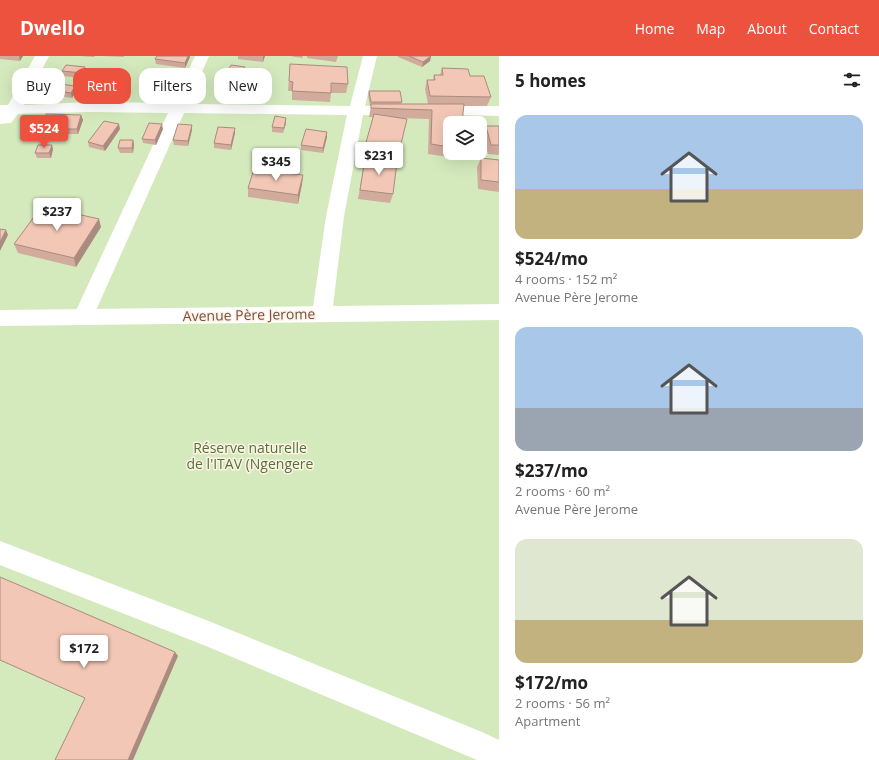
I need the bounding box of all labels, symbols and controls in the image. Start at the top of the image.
text: Dwello [20,15,85,41]
text: Home [635,19,674,38]
text: Map [696,19,725,38]
text: About [747,19,787,38]
text: Contact [809,19,859,38]
chip: Buy [12,68,65,104]
chip: Rent [73,68,131,104]
chip: Filters [139,68,206,104]
chip: New [214,68,272,104]
text: 5 homes [515,69,586,92]
icon: filters [841,69,863,91]
pin: $524 [20,115,68,149]
map controls [443,116,487,160]
button: layers [443,116,487,160]
text: $524 [29,119,59,137]
icon: home [653,141,725,213]
pin: $231 [355,142,403,176]
text: $231 [364,146,394,164]
pin: $345 [252,148,300,182]
text: $345 [261,152,291,170]
pin: $237 [33,198,81,232]
text: $237 [42,202,72,220]
text: $524/mo [515,247,588,270]
text: 4 rooms · 152 m² [515,270,617,288]
text: Avenue Père Jerome [515,288,638,306]
street label: Avenue Père Jerome [183,304,316,325]
icon: home [653,353,725,425]
park label: Réserve naturelle de l'ITAV (Ngengere [187,438,314,473]
text: $237/mo [515,459,588,482]
text: 2 rooms · 60 m² [515,482,610,500]
text: Avenue Père Jerome [515,500,638,518]
icon: home [653,565,725,637]
pin: $172 [60,635,108,669]
text: $172 [69,639,99,657]
text: $172/mo [515,671,588,694]
text: 2 rooms · 56 m² [515,694,610,712]
text: Apartment [515,712,580,730]

